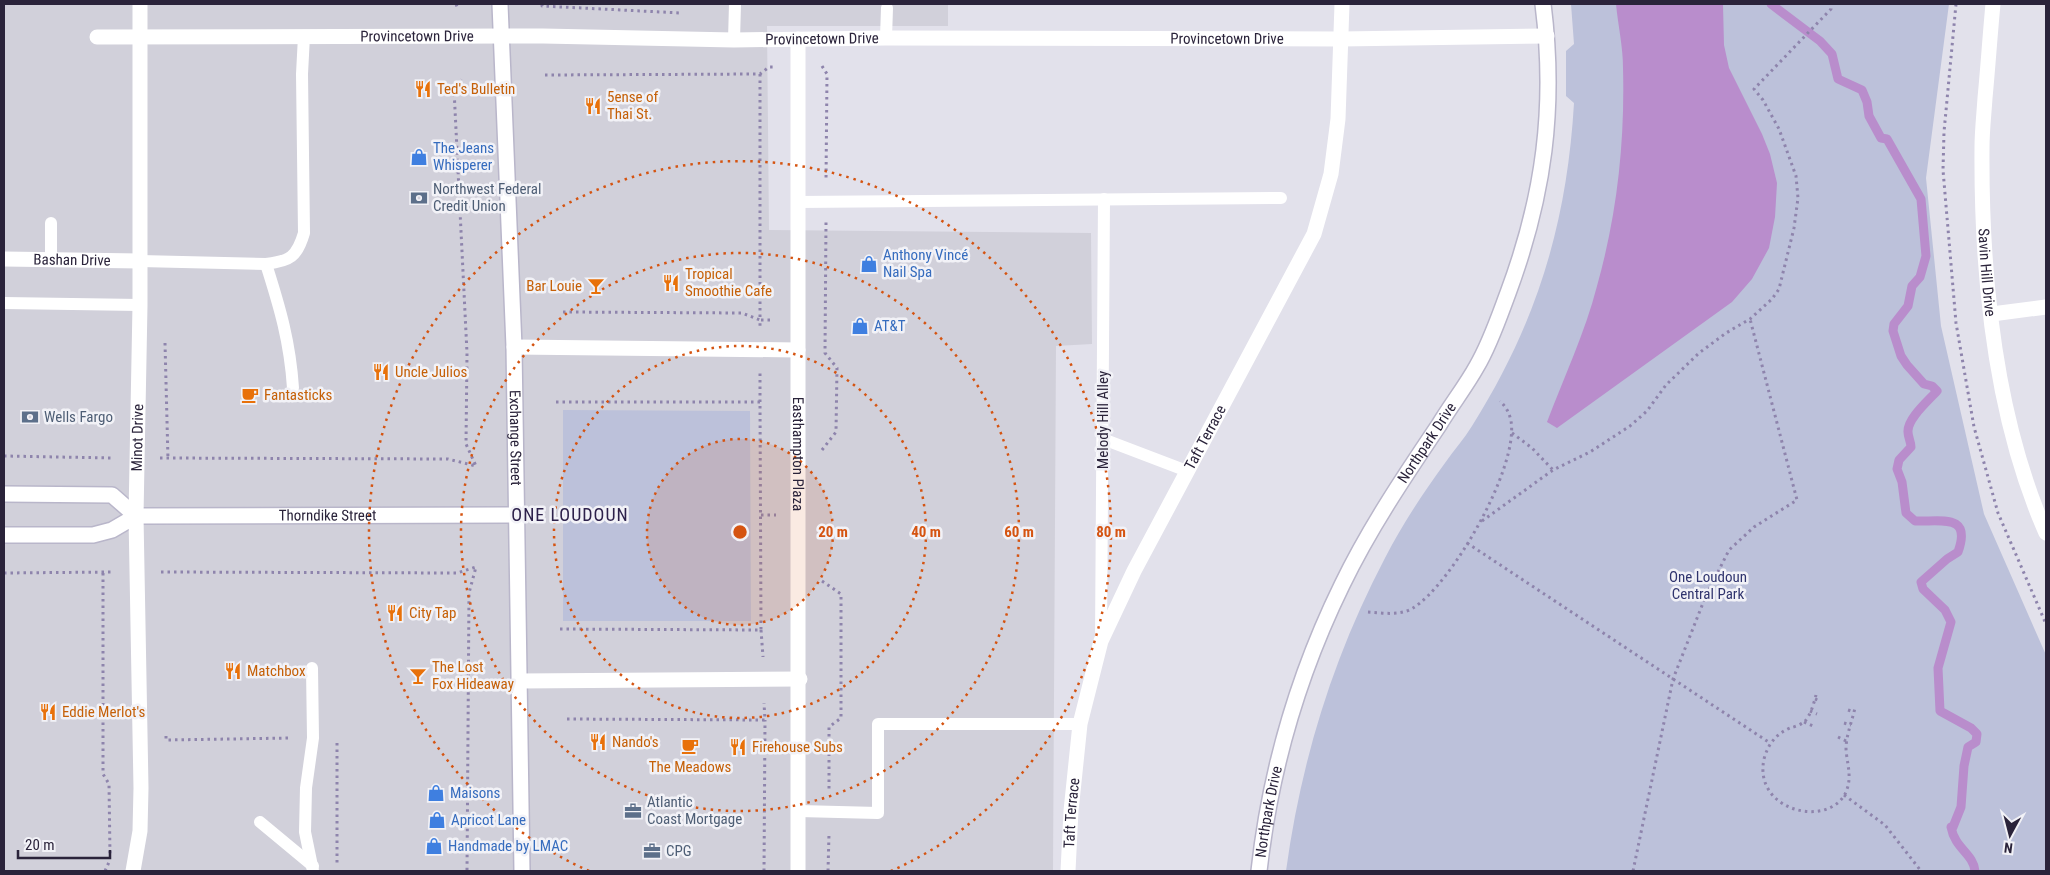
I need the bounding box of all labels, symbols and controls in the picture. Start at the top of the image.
street label: Provincetown Drive [360,27,474,45]
street label: Provincetown Drive [765,29,879,49]
street label: Provincetown Drive [1170,30,1284,48]
restaurant icon: Ted's Bulletin [413,79,433,99]
place label: Ted's Bulletin [437,80,515,98]
place label: 5ense of Thai St. [607,88,659,123]
restaurant icon: 5ense of Thai St. [583,96,603,116]
place label: The Jeans Whisperer [433,139,494,174]
shop icon: The Jeans Whisperer [409,147,429,167]
place label: Northwest Federal Credit Union [433,180,541,215]
bank icon: Northwest Federal Credit Union [409,188,429,208]
street label: Savin Hill Drive [1974,228,1999,318]
place label: Anthony Vincé Nail Spa [883,246,968,281]
street label: Bashan Drive [33,250,111,270]
shop icon: Anthony Vincé Nail Spa [859,254,879,274]
place label: Tropical Smoothie Cafe [685,265,772,300]
restaurant icon: Tropical Smoothie Cafe [661,273,681,293]
bar icon: Bar Louie [586,276,606,296]
place label: Bar Louie [526,277,582,295]
shop icon: AT&T [850,316,870,336]
place label: AT&T [874,317,906,335]
restaurant icon: Uncle Julios [371,362,391,382]
place label: Uncle Julios [395,363,467,381]
street label: Melody Hill Alley [1094,371,1112,469]
cafe icon: Fantasticks [240,385,260,405]
place label: Fantasticks [264,386,332,404]
street label: Exchange Street [506,390,525,486]
street label: Easthampton Plaza [789,397,807,511]
street label: Northpark Drive [1394,399,1460,486]
street label: Taft Terrace [1181,402,1230,473]
street label: Minot Drive [128,404,147,472]
bank icon: Wells Fargo [20,407,40,427]
place label: Wells Fargo [44,408,113,426]
district label: ONE LOUDOUN [511,504,629,525]
street label: Thorndike Street [279,506,376,525]
centre of rings [731,523,749,541]
text: 20 m [818,523,848,541]
text: 40 m [911,523,941,541]
text: 60 m [1004,523,1034,541]
text: 80 m [1096,523,1126,541]
park label: One Loudoun Central Park [1669,568,1747,603]
restaurant icon: City Tap [385,603,405,623]
place label: City Tap [409,604,456,622]
place label: The Lost Fox Hideaway [432,658,514,693]
restaurant icon: Matchbox [223,661,243,681]
place label: Matchbox [247,662,306,680]
bar icon: The Lost Fox Hideaway [408,666,428,686]
restaurant icon: Eddie Merlot's [38,702,58,722]
place label: Eddie Merlot's [62,703,145,721]
restaurant icon: Nando's [588,732,608,752]
place label: Nando's [612,733,659,751]
cafe icon: The Meadows [680,736,700,756]
restaurant icon: Firehouse Subs [728,737,748,757]
place label: Firehouse Subs [752,738,843,756]
place label: The Meadows [649,758,731,776]
street label: Northpark Drive [1252,764,1286,859]
street label: Taft Terrace [1060,777,1083,849]
shop icon: Maisons [426,783,446,803]
place label: Maisons [450,784,501,802]
place label: Atlantic Coast Mortgage [647,793,742,828]
office icon: Atlantic Coast Mortgage [623,801,643,821]
shop icon: Apricot Lane [427,810,447,830]
north arrow [1985,810,2035,860]
place label: Apricot Lane [451,811,526,829]
scale bar [18,828,110,860]
text: 20 m [25,836,55,854]
shop icon: Handmade by LMAC [424,836,444,856]
place label: Handmade by LMAC [448,837,568,855]
text: N [2003,839,2014,856]
office icon: CPG [642,841,662,861]
place label: CPG [666,842,692,860]

